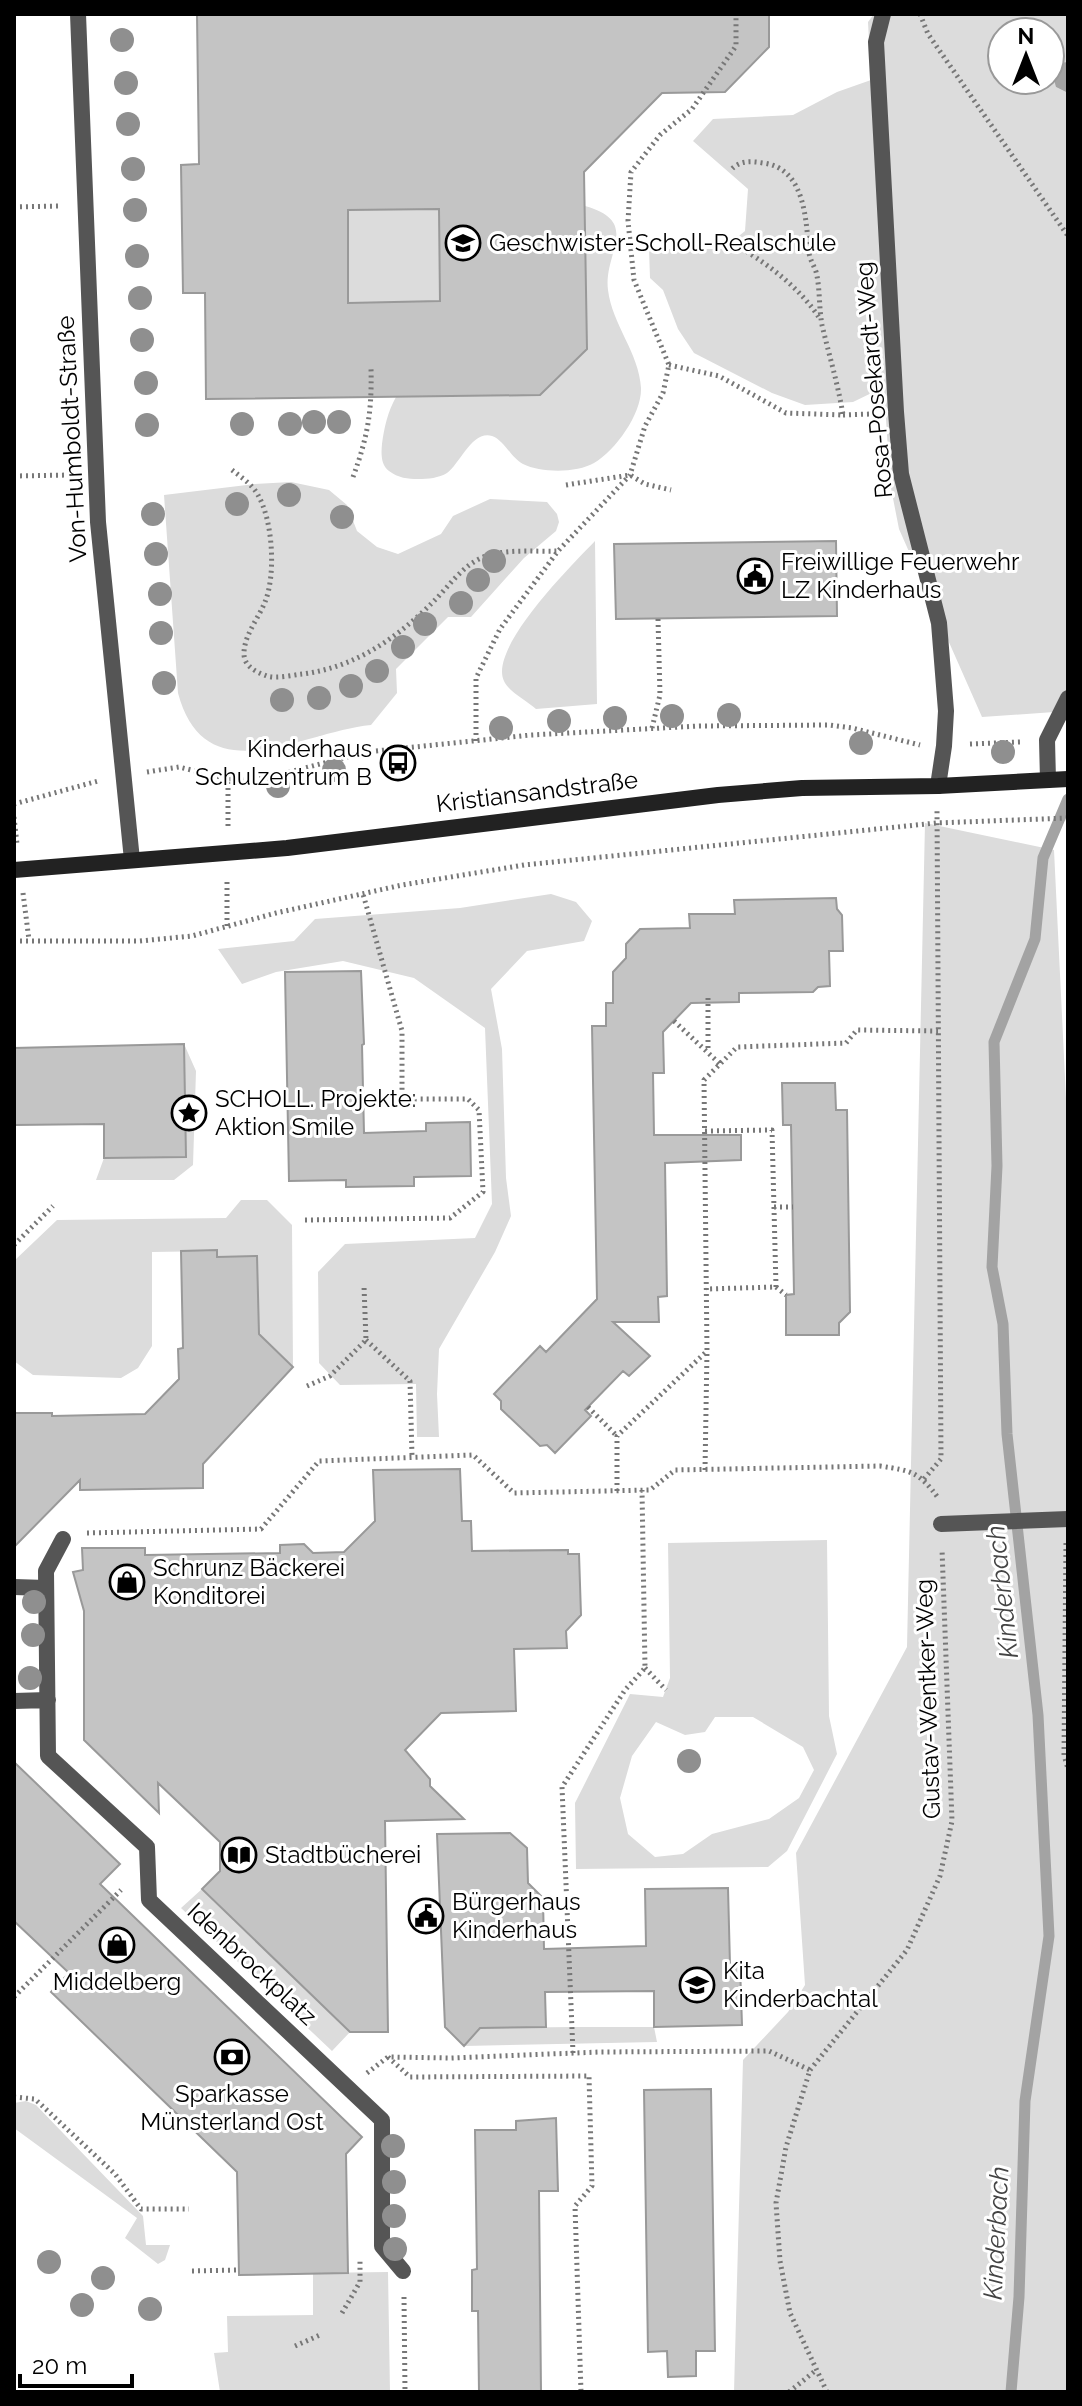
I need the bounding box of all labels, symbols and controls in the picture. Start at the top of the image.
north arrow [986,16,1066,96]
text: N [1018,23,1034,49]
school or university icon: Geschwister-Scholl-Realschule [444,224,482,262]
place label: Geschwister-Scholl-Realschule [489,228,836,257]
street label: Rosa-Posekardt-Weg [849,261,898,500]
street label: Von-Humboldt-Straße [51,315,92,563]
place label: Freiwillige Feuerwehr LZ Kinderhaus [781,547,1020,604]
public building icon: Freiwillige Feuerwehr LZ Kinderhaus [736,557,774,595]
place label: Kinderhaus Schulzentrum B [195,734,372,791]
bus stop icon: Kinderhaus Schulzentrum B [379,744,417,782]
street label: Kristiansandstraße [434,765,639,818]
place label: SCHOLL. Projekte: Aktion Smile [215,1084,416,1141]
place icon: SCHOLL. Projekte: Aktion Smile [170,1094,208,1132]
water label: Kinderbach [980,1524,1024,1660]
place label: Schrunz Bäckerei Konditorei [153,1553,345,1610]
shop icon: Schrunz Bäckerei Konditorei [108,1563,146,1601]
street label: Gustav-Wentker-Weg [909,1578,946,1820]
library icon: Stadtbücherei [220,1836,258,1874]
place label: Stadtbücherei [265,1840,421,1869]
place label: Bürgerhaus Kinderhaus [452,1887,581,1944]
street label: Idenbrockplatz [182,1896,323,2031]
public building icon: Bürgerhaus Kinderhaus [407,1897,445,1935]
shop icon: Middelberg [98,1926,136,1964]
place label: Kita Kinderbachtal [723,1956,878,2013]
school or university icon: Kita Kinderbachtal [678,1966,716,2004]
place label: Middelberg [53,1967,181,1996]
bank icon: Sparkasse Münsterland Ost [213,2038,251,2076]
place label: Sparkasse Münsterland Ost [140,2079,324,2136]
water label: Kinderbach [978,2166,1014,2300]
scale bar [20,2338,132,2388]
text: 20 m [32,2351,87,2380]

